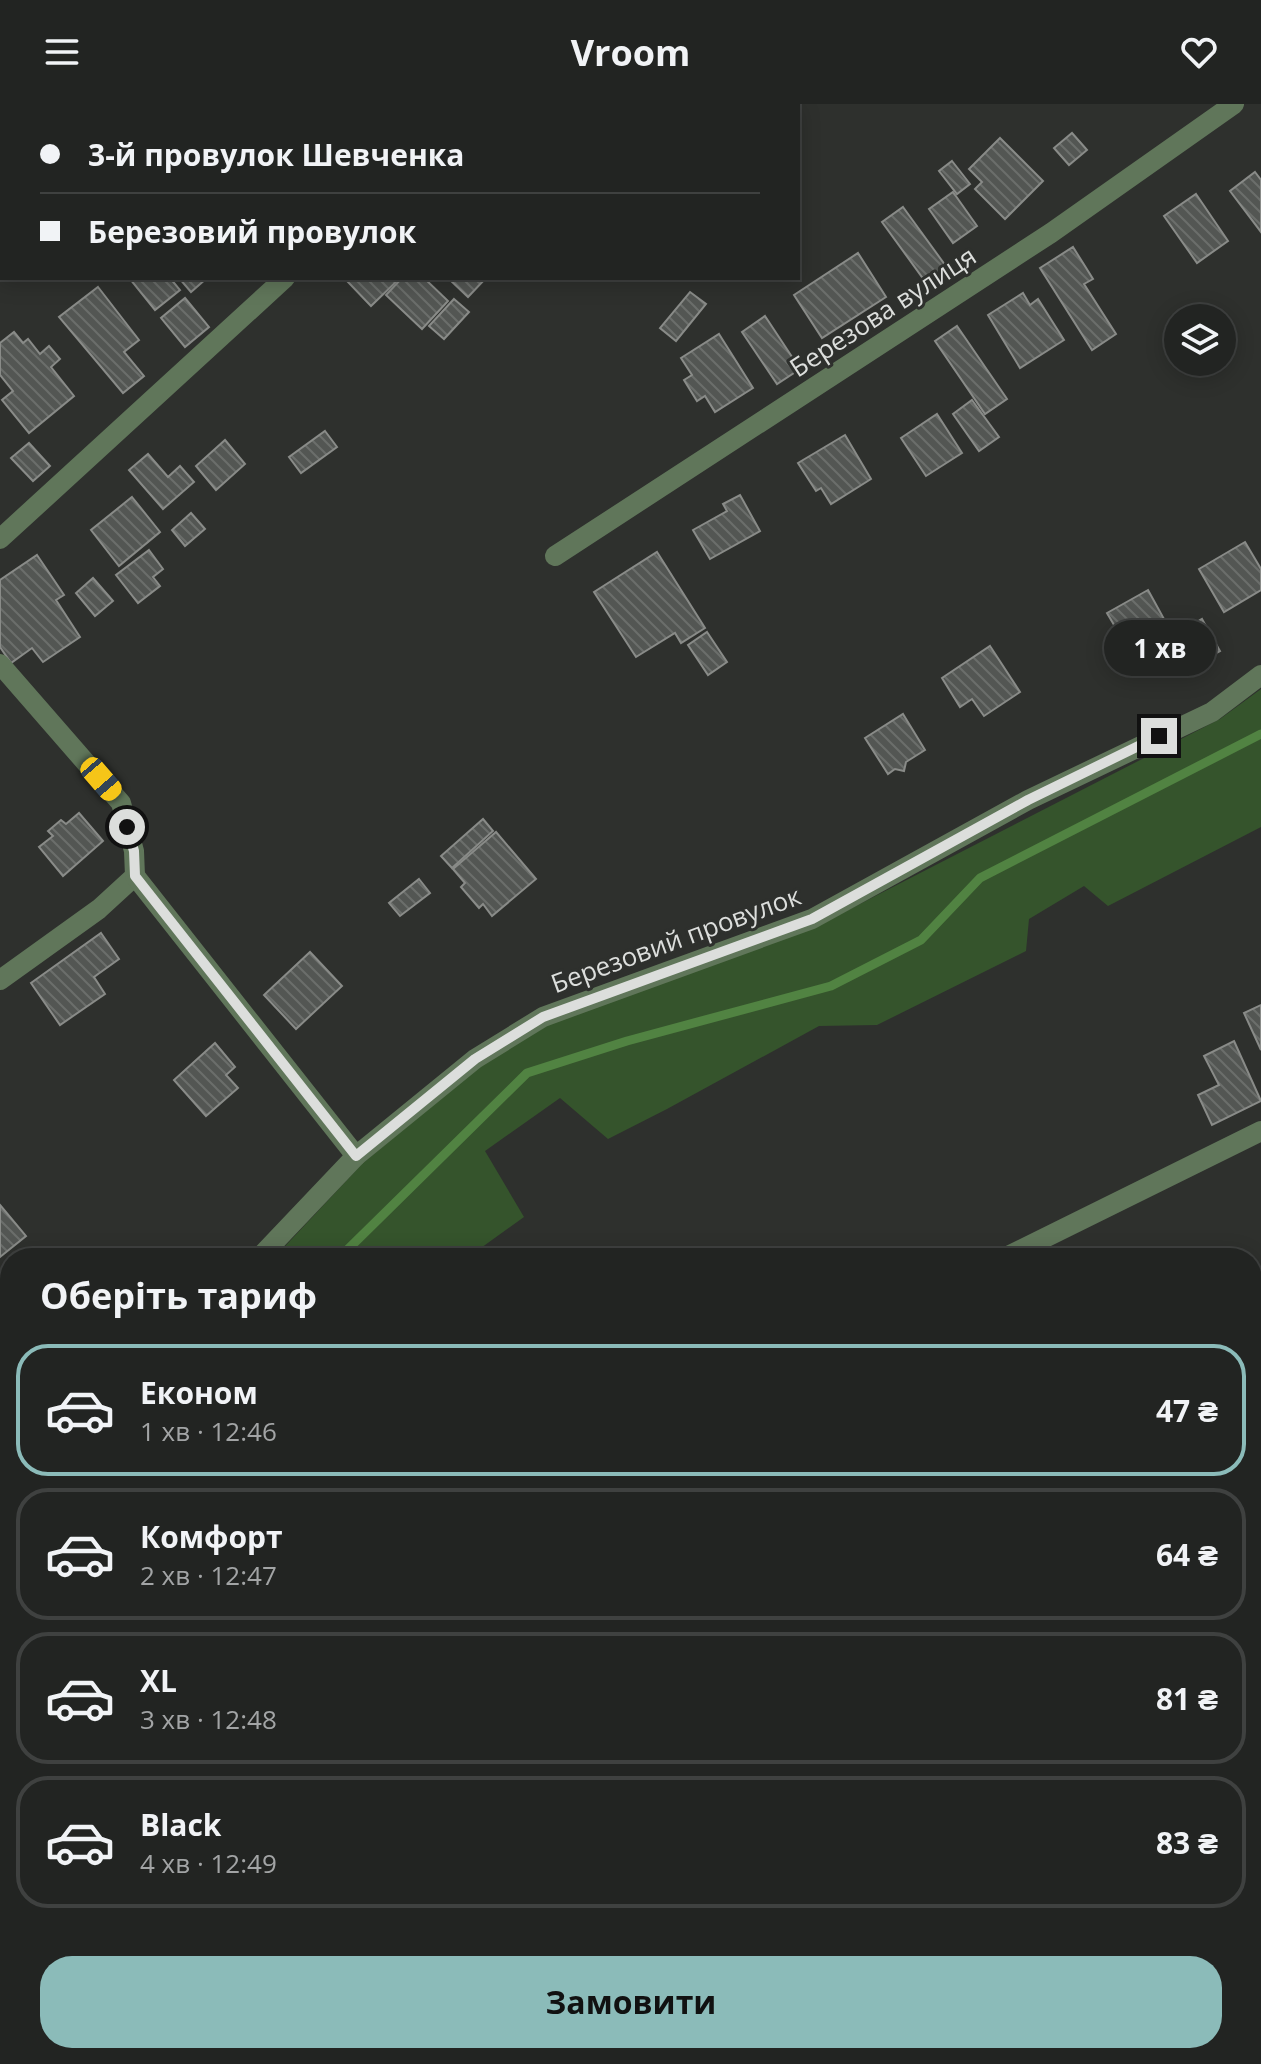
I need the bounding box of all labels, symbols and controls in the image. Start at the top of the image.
text: Vroom [571,28,690,77]
icon: menu [40,30,84,74]
icon: heart [1177,30,1221,74]
text: 3-й провулок Шевченка [88,134,464,175]
text: Березовий провулок [88,211,416,252]
street label: Березова вулиця [782,237,983,385]
map controls [1164,304,1236,376]
button: layers [1164,304,1236,376]
callout: 1 хв [1103,620,1215,676]
text: 1 хв [1133,630,1187,666]
route end [1141,718,1177,754]
car [76,753,126,805]
route start [109,809,145,845]
street label: Березовий провулок [546,877,806,1001]
text: Оберіть тариф [40,1271,317,1320]
text: Економ [140,1372,258,1413]
icon: car [44,1374,116,1446]
text: 47 ₴ [1156,1390,1218,1431]
text: 1 хв · 12:46 [140,1413,277,1449]
text: Комфорт [140,1516,283,1557]
icon: car [44,1518,116,1590]
text: 64 ₴ [1156,1534,1218,1575]
text: 2 хв · 12:47 [140,1557,277,1593]
text: XL [140,1660,177,1701]
icon: car [44,1662,116,1734]
text: 81 ₴ [1156,1678,1218,1719]
text: 3 хв · 12:48 [140,1701,277,1737]
text: Black [140,1804,221,1845]
icon: car [44,1806,116,1878]
text: 83 ₴ [1156,1822,1218,1863]
text: 4 хв · 12:49 [140,1845,277,1881]
button: Замовити [40,1956,1222,2048]

